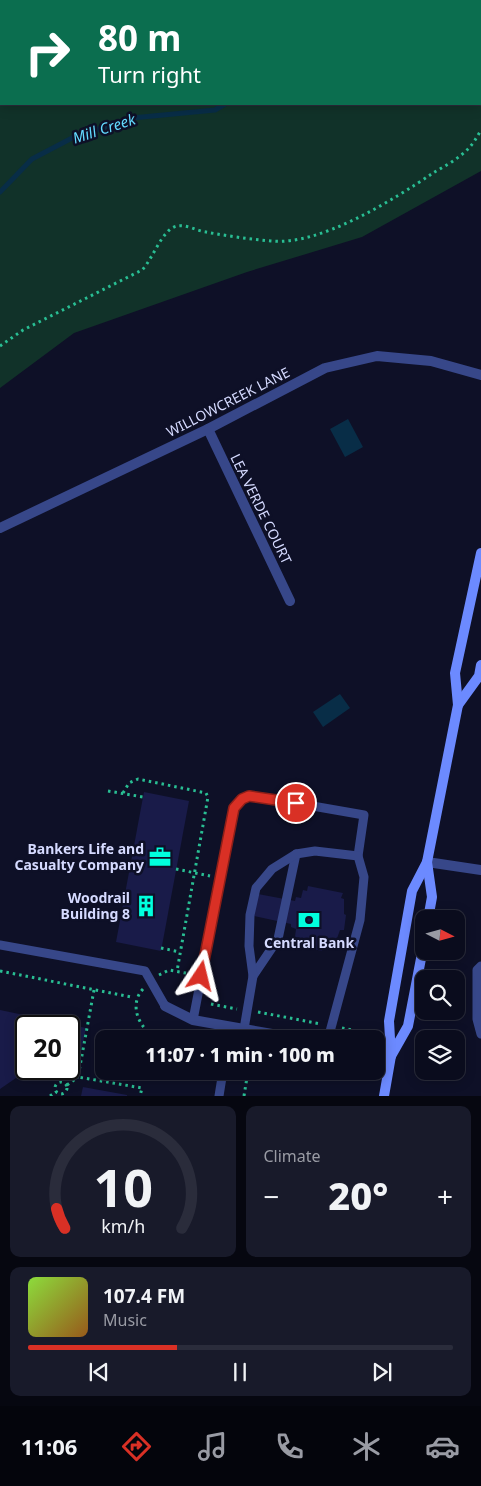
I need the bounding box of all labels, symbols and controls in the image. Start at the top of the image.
text: 80 m [98,14,181,61]
icon: right [15,20,80,85]
text: Turn right [98,59,201,89]
water label: Mill Creek [70,108,138,148]
street label: WILLOWCREEK LANE [163,362,293,441]
street label: LEA VERDE COURT [227,450,296,567]
pin [275,782,317,824]
icon: arrive [282,789,310,817]
place label: Bankers Life and Casualty Company [15,839,144,874]
office icon: Bankers Life and Casualty Company [147,844,173,870]
place label: Woodrail Building 8 [61,888,130,923]
building icon: Woodrail Building 8 [133,893,159,919]
bank icon: Central Bank [296,907,322,933]
north arrow [415,910,465,960]
map controls [415,910,465,1080]
place label: Central Bank [264,933,354,952]
position arrow [174,949,226,1001]
button: search [415,970,465,1020]
speed limit sign: 20 [15,1015,80,1080]
button: layers [415,1030,465,1080]
text: 11:07 · 1 min · 100 m [145,1042,335,1068]
text: Climate [264,1145,321,1167]
text: 10 [93,1151,153,1222]
text: 20° [328,1169,388,1221]
text: − [264,1177,280,1215]
text: + [437,1177,453,1215]
text: km/h [101,1214,145,1238]
text: 107.4 FM [103,1283,185,1309]
text: Music [103,1309,147,1331]
icon: previous [85,1358,113,1386]
icon: pause [226,1358,254,1386]
icon: next [368,1358,396,1386]
icon: directions [119,1429,154,1464]
icon: music [195,1429,230,1464]
icon: phone [272,1429,307,1464]
icon: climate [349,1429,384,1464]
icon: car [425,1429,460,1464]
text: 11:06 [21,1431,77,1461]

